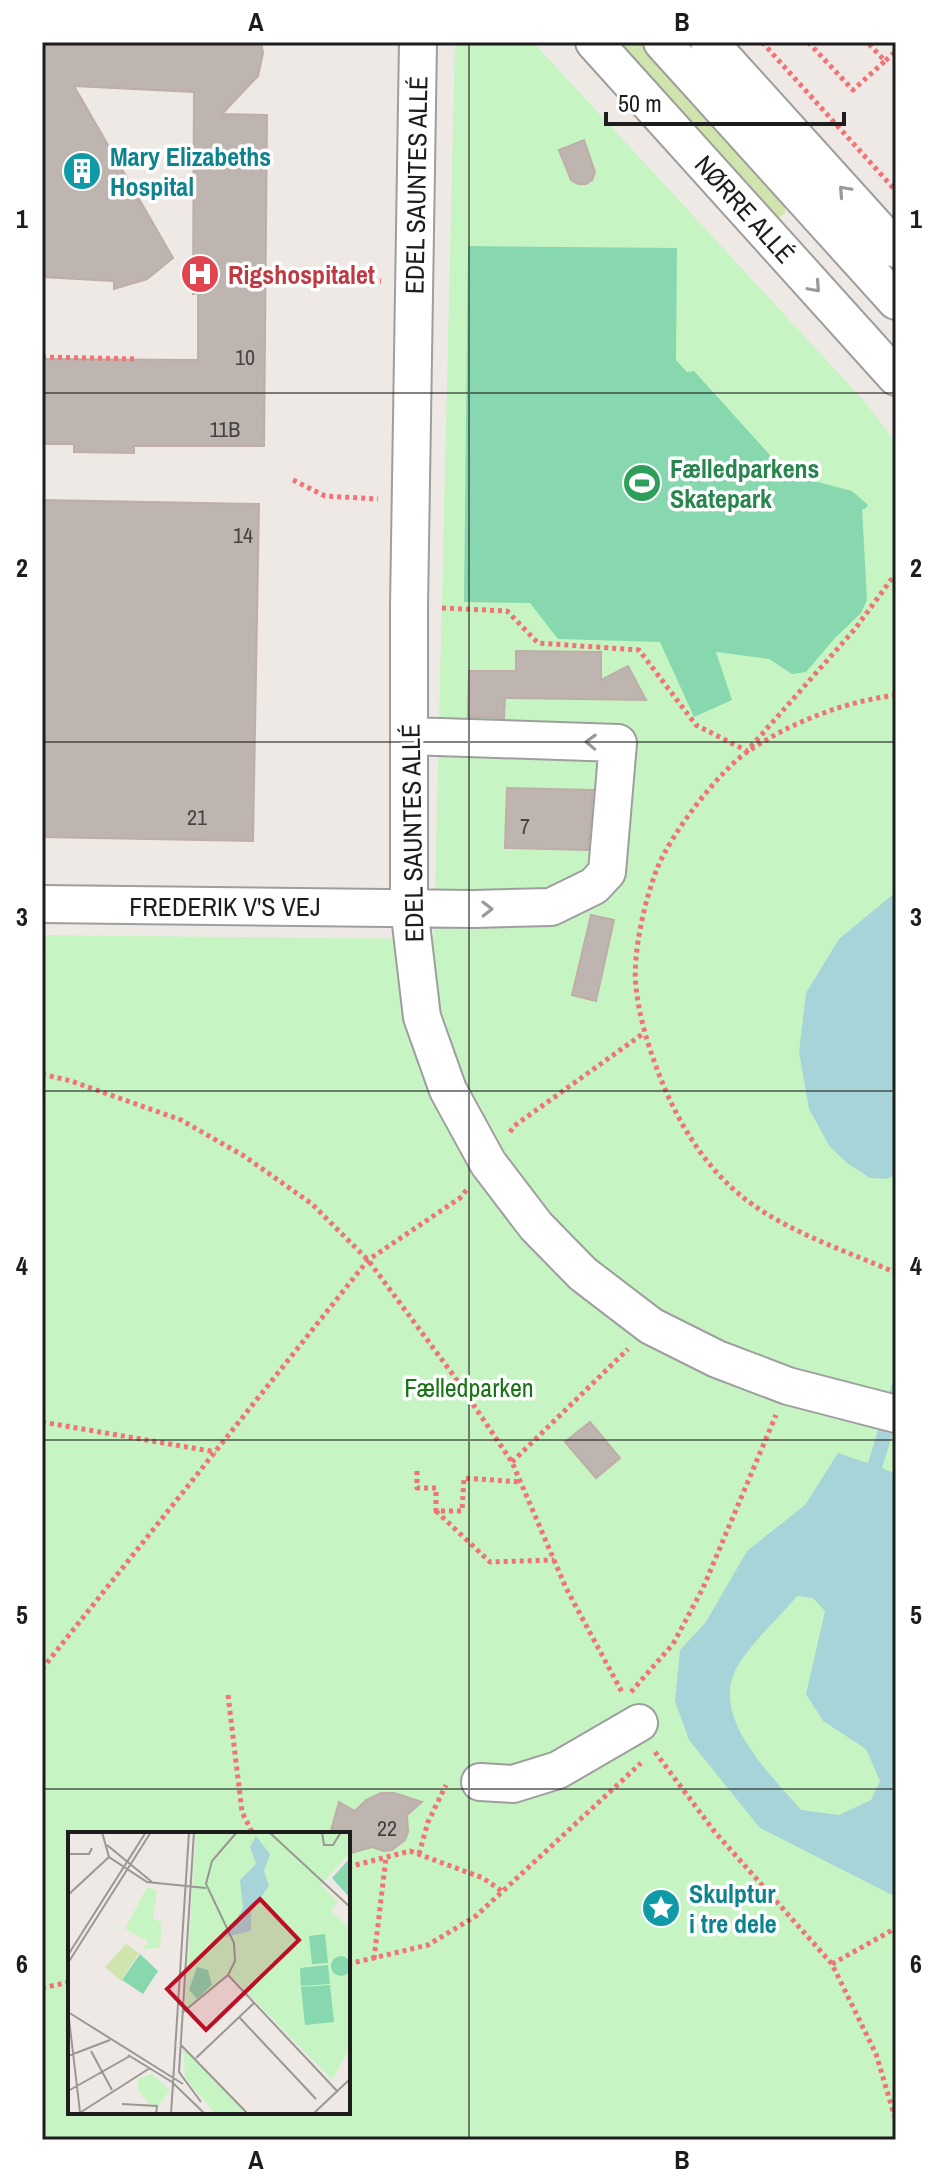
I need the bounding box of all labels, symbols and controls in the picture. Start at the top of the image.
text: A [248,4,264,39]
text: B [674,4,690,39]
street label: EDEL SAUNTES ALLÉ [397,75,435,295]
scale bar [606,76,844,126]
text: 50 m [618,87,662,119]
place label: Mary Elizabeths Hospital [110,139,271,204]
street label: NØRRE ALLÉ [687,148,803,270]
building icon: Mary Elizabeths Hospital [61,150,103,192]
one-way arrow [838,186,853,200]
text: 1 [16,201,28,236]
text: 1 [910,201,922,236]
hospital icon: Rigshospitalet [179,253,221,295]
place label: Rigshospitalet [228,257,375,292]
one-way arrow [805,277,819,292]
house number: 10 [235,342,255,372]
house number: 11B [210,414,240,444]
place label: Fælledparkens Skatepark [670,451,819,516]
sports icon: Fælledparkens Skatepark [621,462,663,504]
house number: 14 [233,520,253,550]
text: 2 [16,550,28,585]
text: 2 [910,550,922,585]
street label: EDEL SAUNTES ALLÉ [393,723,431,943]
one-way arrow [584,734,597,751]
house number: 21 [187,802,207,832]
house number: 7 [520,811,530,841]
street label: FREDERIK V'S VEJ [129,889,321,924]
text: 3 [16,899,28,934]
text: 3 [910,899,922,934]
one-way arrow [481,900,494,918]
text: 4 [16,1248,28,1283]
text: 4 [910,1248,922,1283]
park label: Fælledparken [404,1370,534,1405]
text: 5 [16,1597,28,1632]
text: 5 [910,1597,922,1632]
house number: 22 [377,1813,397,1843]
inset map [68,1832,350,2114]
place label: Skulptur i tre dele [689,1876,777,1941]
place icon: Skulptur i tre dele [640,1887,682,1929]
text: 6 [16,1946,28,1981]
text: 6 [910,1946,922,1981]
text: A [248,2142,264,2177]
text: B [674,2142,690,2177]

